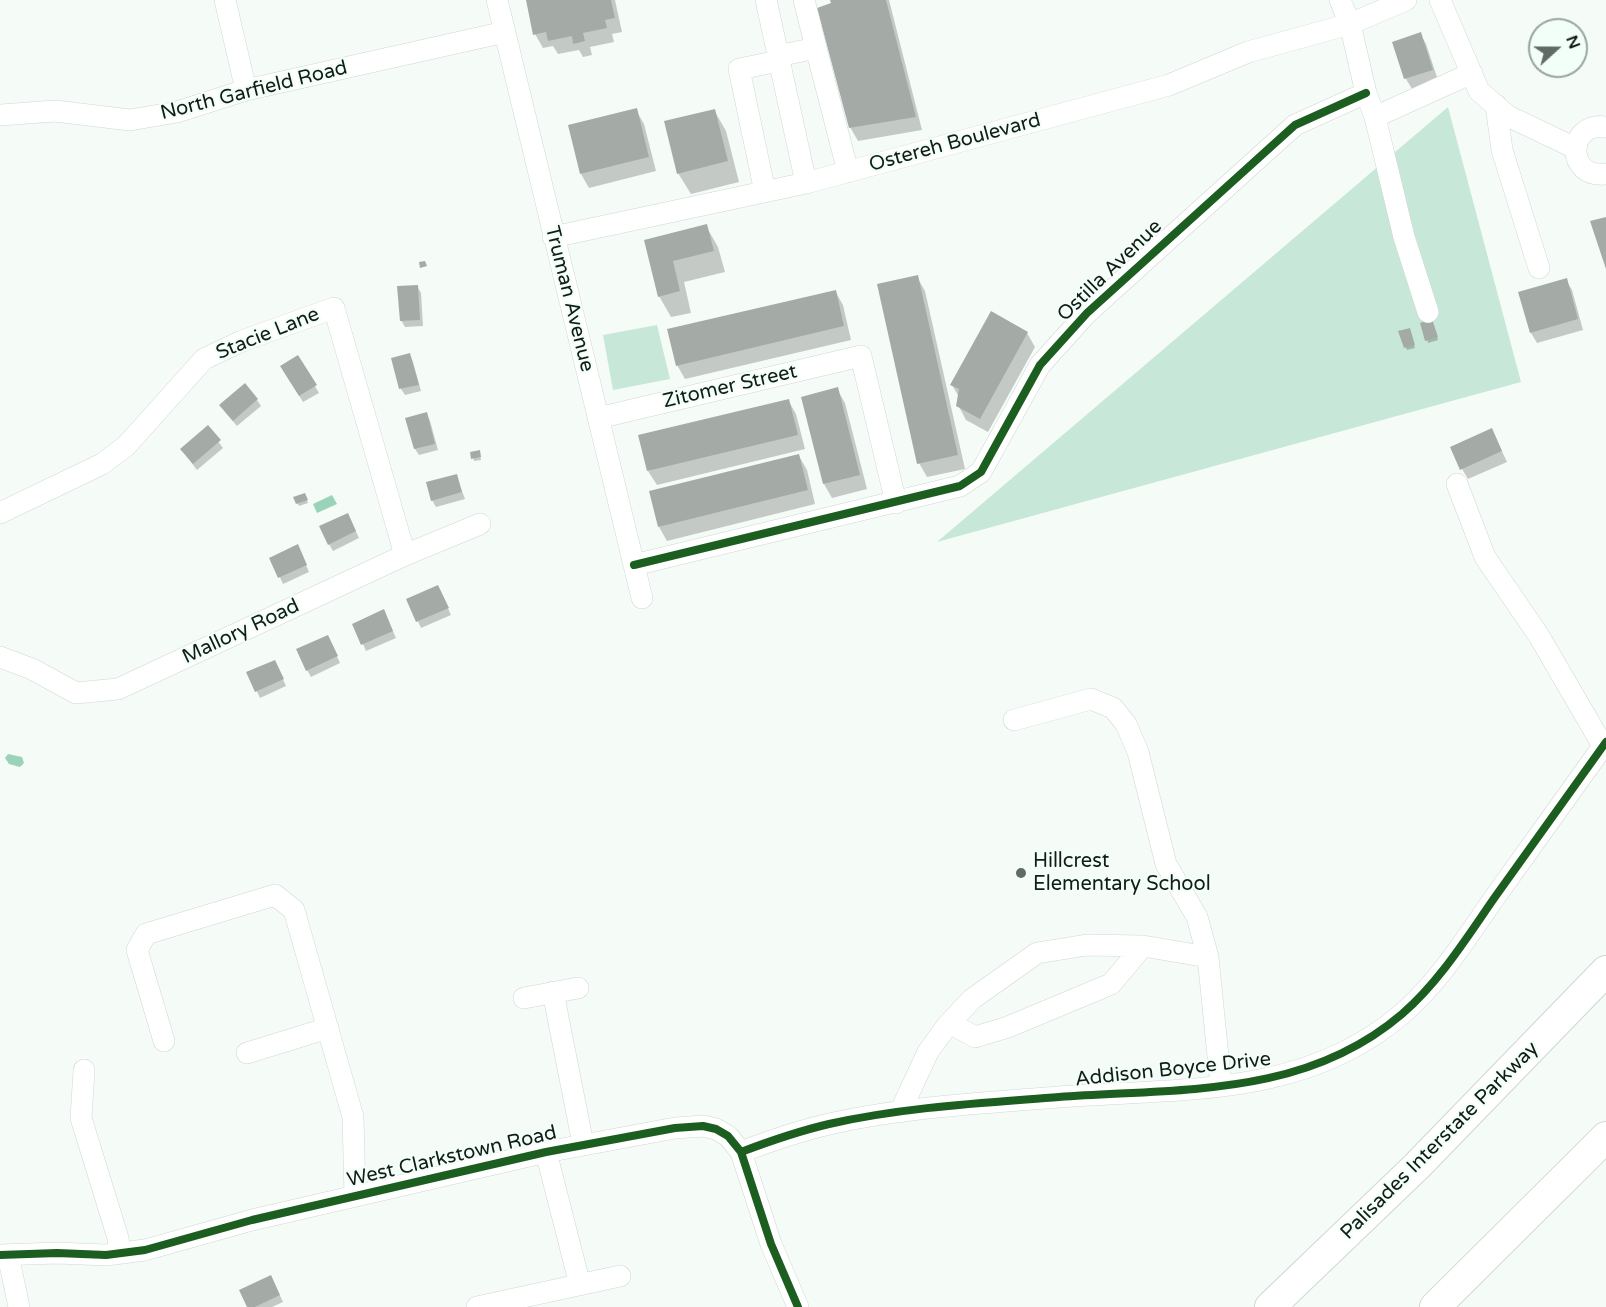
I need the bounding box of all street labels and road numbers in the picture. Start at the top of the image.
street label: North Garfield Road [158,56,350,126]
street label: Ostereh Boulevard [867,109,1043,177]
street label: Ostilla Avenue [1053,215,1167,327]
street label: Truman Avenue [539,224,599,374]
street label: Stacie Lane [213,302,323,366]
street label: Zitomer Street [661,360,799,414]
street label: Mallory Road [179,594,303,670]
street label: Palisades Interstate Parkway [1336,1037,1544,1245]
street label: Addison Boyce Drive [1074,1048,1272,1092]
street label: West Clarkstown Road [345,1121,559,1193]

